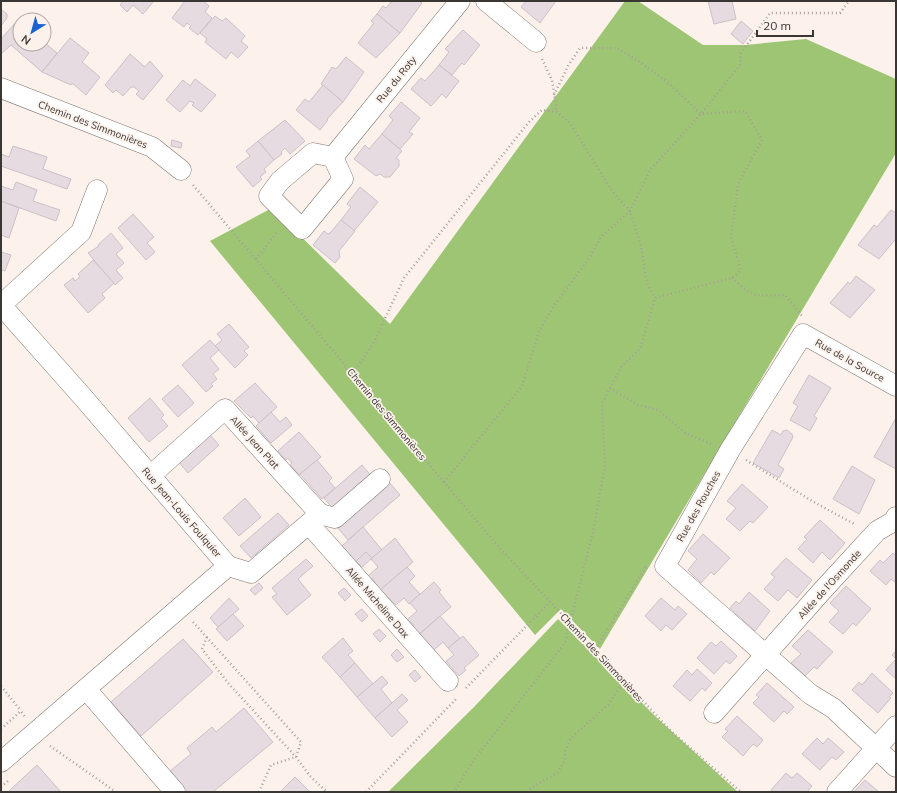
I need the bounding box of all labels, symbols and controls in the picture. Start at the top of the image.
north arrow [12,12,52,52]
scale bar [757,12,813,38]
text: 20 m [763,18,791,33]
text: N [18,32,34,48]
street label: Rue du Roty [374,53,420,105]
street label: Chemin des Simmonières [36,98,149,151]
street label: Rue de la Source [813,336,887,385]
street label: Chemin des Simmonières [344,366,429,463]
street label: Allée Jean Piat [227,413,282,472]
street label: Rue Jean-Louis Foulquier [139,465,224,560]
street label: Rue des Rouches [674,468,723,544]
street label: Allée de l'Osmonde [795,547,864,622]
street label: Allée Micheline Dax [343,564,413,641]
street label: Chemin des Simmonières [557,610,646,704]

